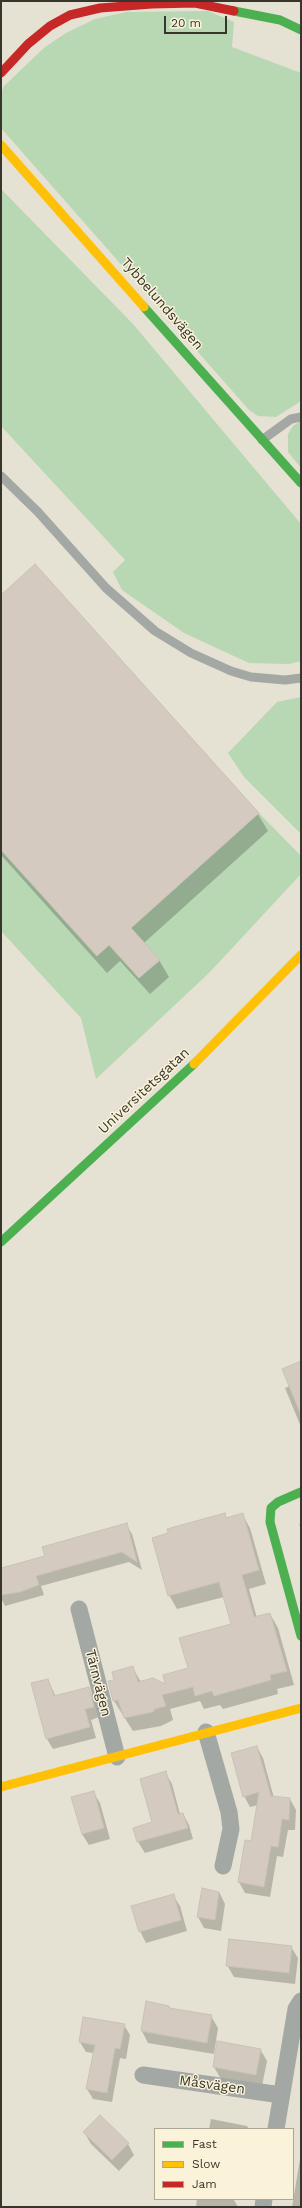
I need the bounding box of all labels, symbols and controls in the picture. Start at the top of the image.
scale bar [166,8,229,34]
text: 20 m [171,16,201,30]
street label: Tybbelundsvägen [117,254,207,354]
street label: Universitetsgatan [95,1044,193,1138]
street label: Tärnvägen [82,1648,114,1718]
street label: Måsvägen [178,2072,246,2098]
legend [154,2128,294,2200]
text: Fast [192,2137,217,2151]
text: Slow [192,2157,220,2171]
text: Jam [192,2177,217,2191]

